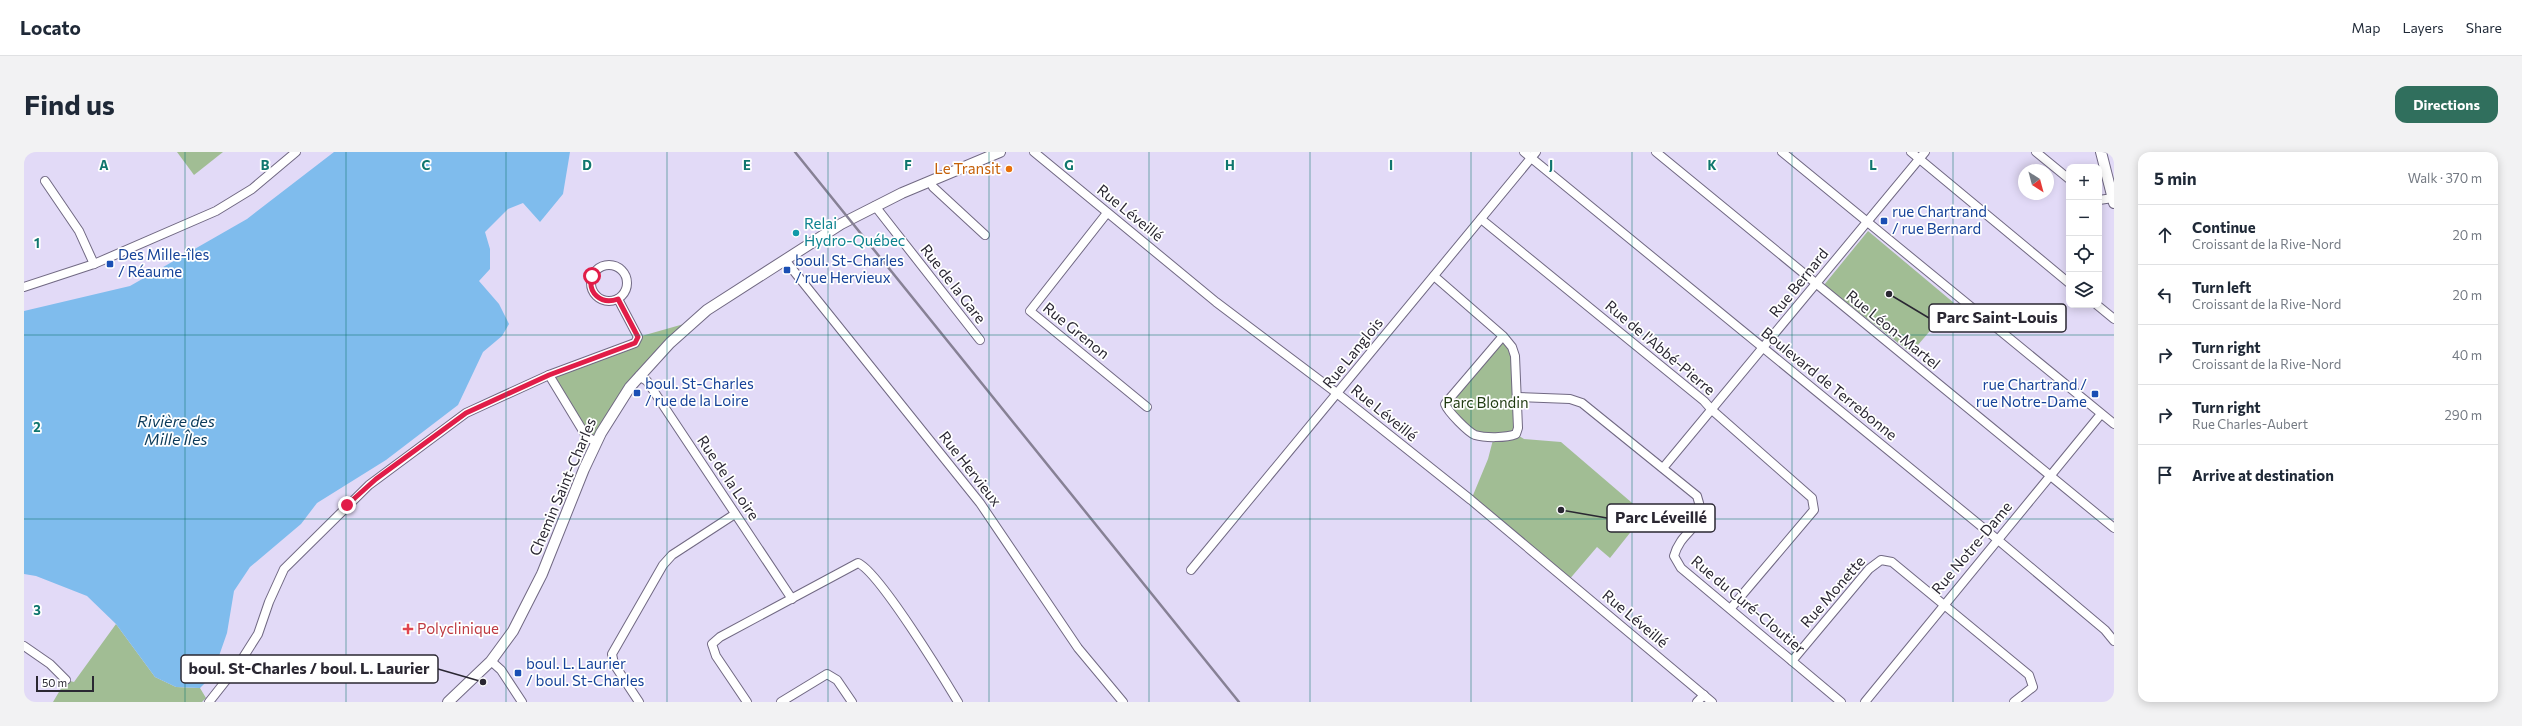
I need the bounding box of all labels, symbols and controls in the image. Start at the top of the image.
text: Locato [20,16,81,39]
text: Map [2352,19,2380,36]
text: Layers [2402,19,2444,36]
text: Share [2466,19,2502,36]
button: Directions [2395,86,2498,123]
text: Find us [24,87,115,121]
text: A [99,157,109,173]
text: B [261,157,270,173]
text: C [422,157,431,173]
text: D [582,157,592,173]
text: E [743,157,751,173]
text: F [904,157,912,173]
text: G [1064,157,1074,173]
text: H [1225,157,1235,173]
text: I [1389,157,1393,173]
text: J [1549,157,1553,173]
text: K [1707,157,1717,173]
text: L [1869,157,1877,173]
place label: Le Transit [934,159,1001,177]
marker: Le Transit [1004,164,1014,174]
north arrow [2018,164,2054,200]
map controls [2066,164,2102,308]
button: + [2066,164,2102,200]
text: 5 min [2154,168,2197,189]
text: Walk · 370 m [2408,170,2482,186]
street label: Rue Léveillé [1094,180,1168,244]
button: − [2066,200,2102,236]
place label: rue Chartrand / rue Bernard [1892,202,1987,237]
place label: Relai Hydro-Québec [804,214,905,249]
marker: rue Chartrand / rue Bernard [1879,216,1889,226]
text: Continue [2192,218,2256,236]
icon: ahead [2154,224,2176,246]
text: 20 m [2453,227,2482,243]
marker: Relai Hydro-Québec [791,228,801,238]
text: 1 [34,235,40,251]
button: locate [2066,236,2102,272]
text: Croissant de la Rive-Nord [2192,236,2341,252]
street label: Rue de la Gare [917,240,990,327]
street label: Rue Bernard [1765,244,1832,321]
place label: Des Mille-îles / Réaume [118,245,209,280]
place label: boul. St-Charles / rue Hervieux [795,251,904,286]
marker: Des Mille-îles / Réaume [105,259,115,269]
marker: boul. St-Charles / rue Hervieux [782,265,792,275]
route start [583,267,601,285]
button: layers [2066,272,2102,308]
text: Turn left [2192,278,2251,296]
icon: left [2154,284,2176,306]
street label: Rue Léon-Martel [1843,286,1944,372]
text: 20 m [2453,287,2482,303]
street label: Rue de l'Abbé-Pierre [1602,296,1719,398]
text: Croissant de la Rive-Nord [2192,296,2341,312]
street label: Rue Grenon [1040,298,1113,362]
callout: Parc Saint-Louis [1929,304,2066,332]
text: Parc Saint-Louis [1936,307,2058,326]
street label: Rue Langlois [1318,313,1386,391]
street label: Boulevard de Terrebonne [1758,323,1901,444]
text: Turn right [2192,338,2261,356]
icon: right [2154,344,2176,366]
text: 40 m [2452,347,2482,363]
text: Croissant de la Rive-Nord [2192,356,2341,372]
place label: boul. St-Charles / rue de la Loire [645,374,754,409]
place label: rue Chartrand / rue Notre-Dame [1976,375,2087,410]
street label: Rue Léveillé [1348,380,1422,444]
marker: boul. St-Charles / rue de la Loire [632,388,642,398]
marker: rue Chartrand / rue Notre-Dame [2090,389,2100,399]
park label: Parc Blondin [1443,393,1529,411]
text: Turn right [2192,398,2261,416]
icon: right [2154,404,2176,426]
text: 290 m [2445,407,2482,423]
water label: Rivière des Mille Îles [137,411,215,448]
street label: Chemin Saint-Charles [525,415,599,558]
text: Rue Charles-Aubert [2192,416,2308,432]
text: 2 [33,419,41,435]
street label: Rue Hervieux [936,427,1006,509]
street label: Rue de la Loire [694,432,764,523]
icon: arrive [2154,464,2176,486]
text: Arrive at destination [2192,466,2334,484]
route end [338,496,356,514]
street label: Rue Notre-Dame [1927,497,2015,597]
callout: Parc Léveillé [1607,504,1715,532]
text: Parc Léveillé [1615,507,1707,526]
street label: Rue du Curé-Cloutier [1688,551,1809,657]
street label: Rue Monette [1796,552,1868,631]
street label: Rue Léveillé [1599,586,1672,651]
text: 3 [33,602,41,618]
place label: Polyclinique [417,619,499,637]
marker: Polyclinique [402,623,414,635]
place label: boul. L. Laurier / boul. St-Charles [526,654,645,689]
callout: boul. St-Charles / boul. L. Laurier [181,655,438,683]
text: boul. St-Charles / boul. L. Laurier [189,658,430,677]
marker: boul. L. Laurier / boul. St-Charles [513,668,523,678]
scale bar [36,674,94,693]
text: 50 m [42,676,67,689]

